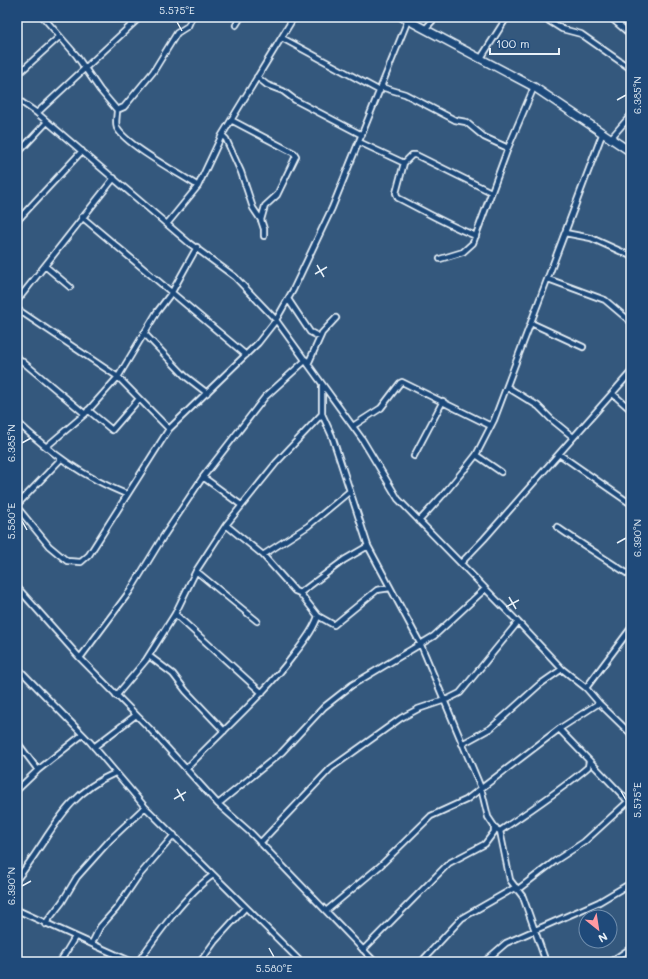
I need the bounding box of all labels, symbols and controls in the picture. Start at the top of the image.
text: 5.575°E [159,3,195,17]
scale bar [490,30,559,56]
text: 100 m [496,35,530,51]
text: 6.385°N [630,76,644,114]
text: 6.385°N [4,424,18,462]
text: 5.580°E [4,503,18,539]
text: 6.390°N [630,519,644,557]
text: 5.575°E [630,782,644,818]
text: 6.390°N [4,867,18,905]
north arrow [578,909,618,949]
text: N [596,930,611,947]
text: 5.580°E [256,961,292,975]

